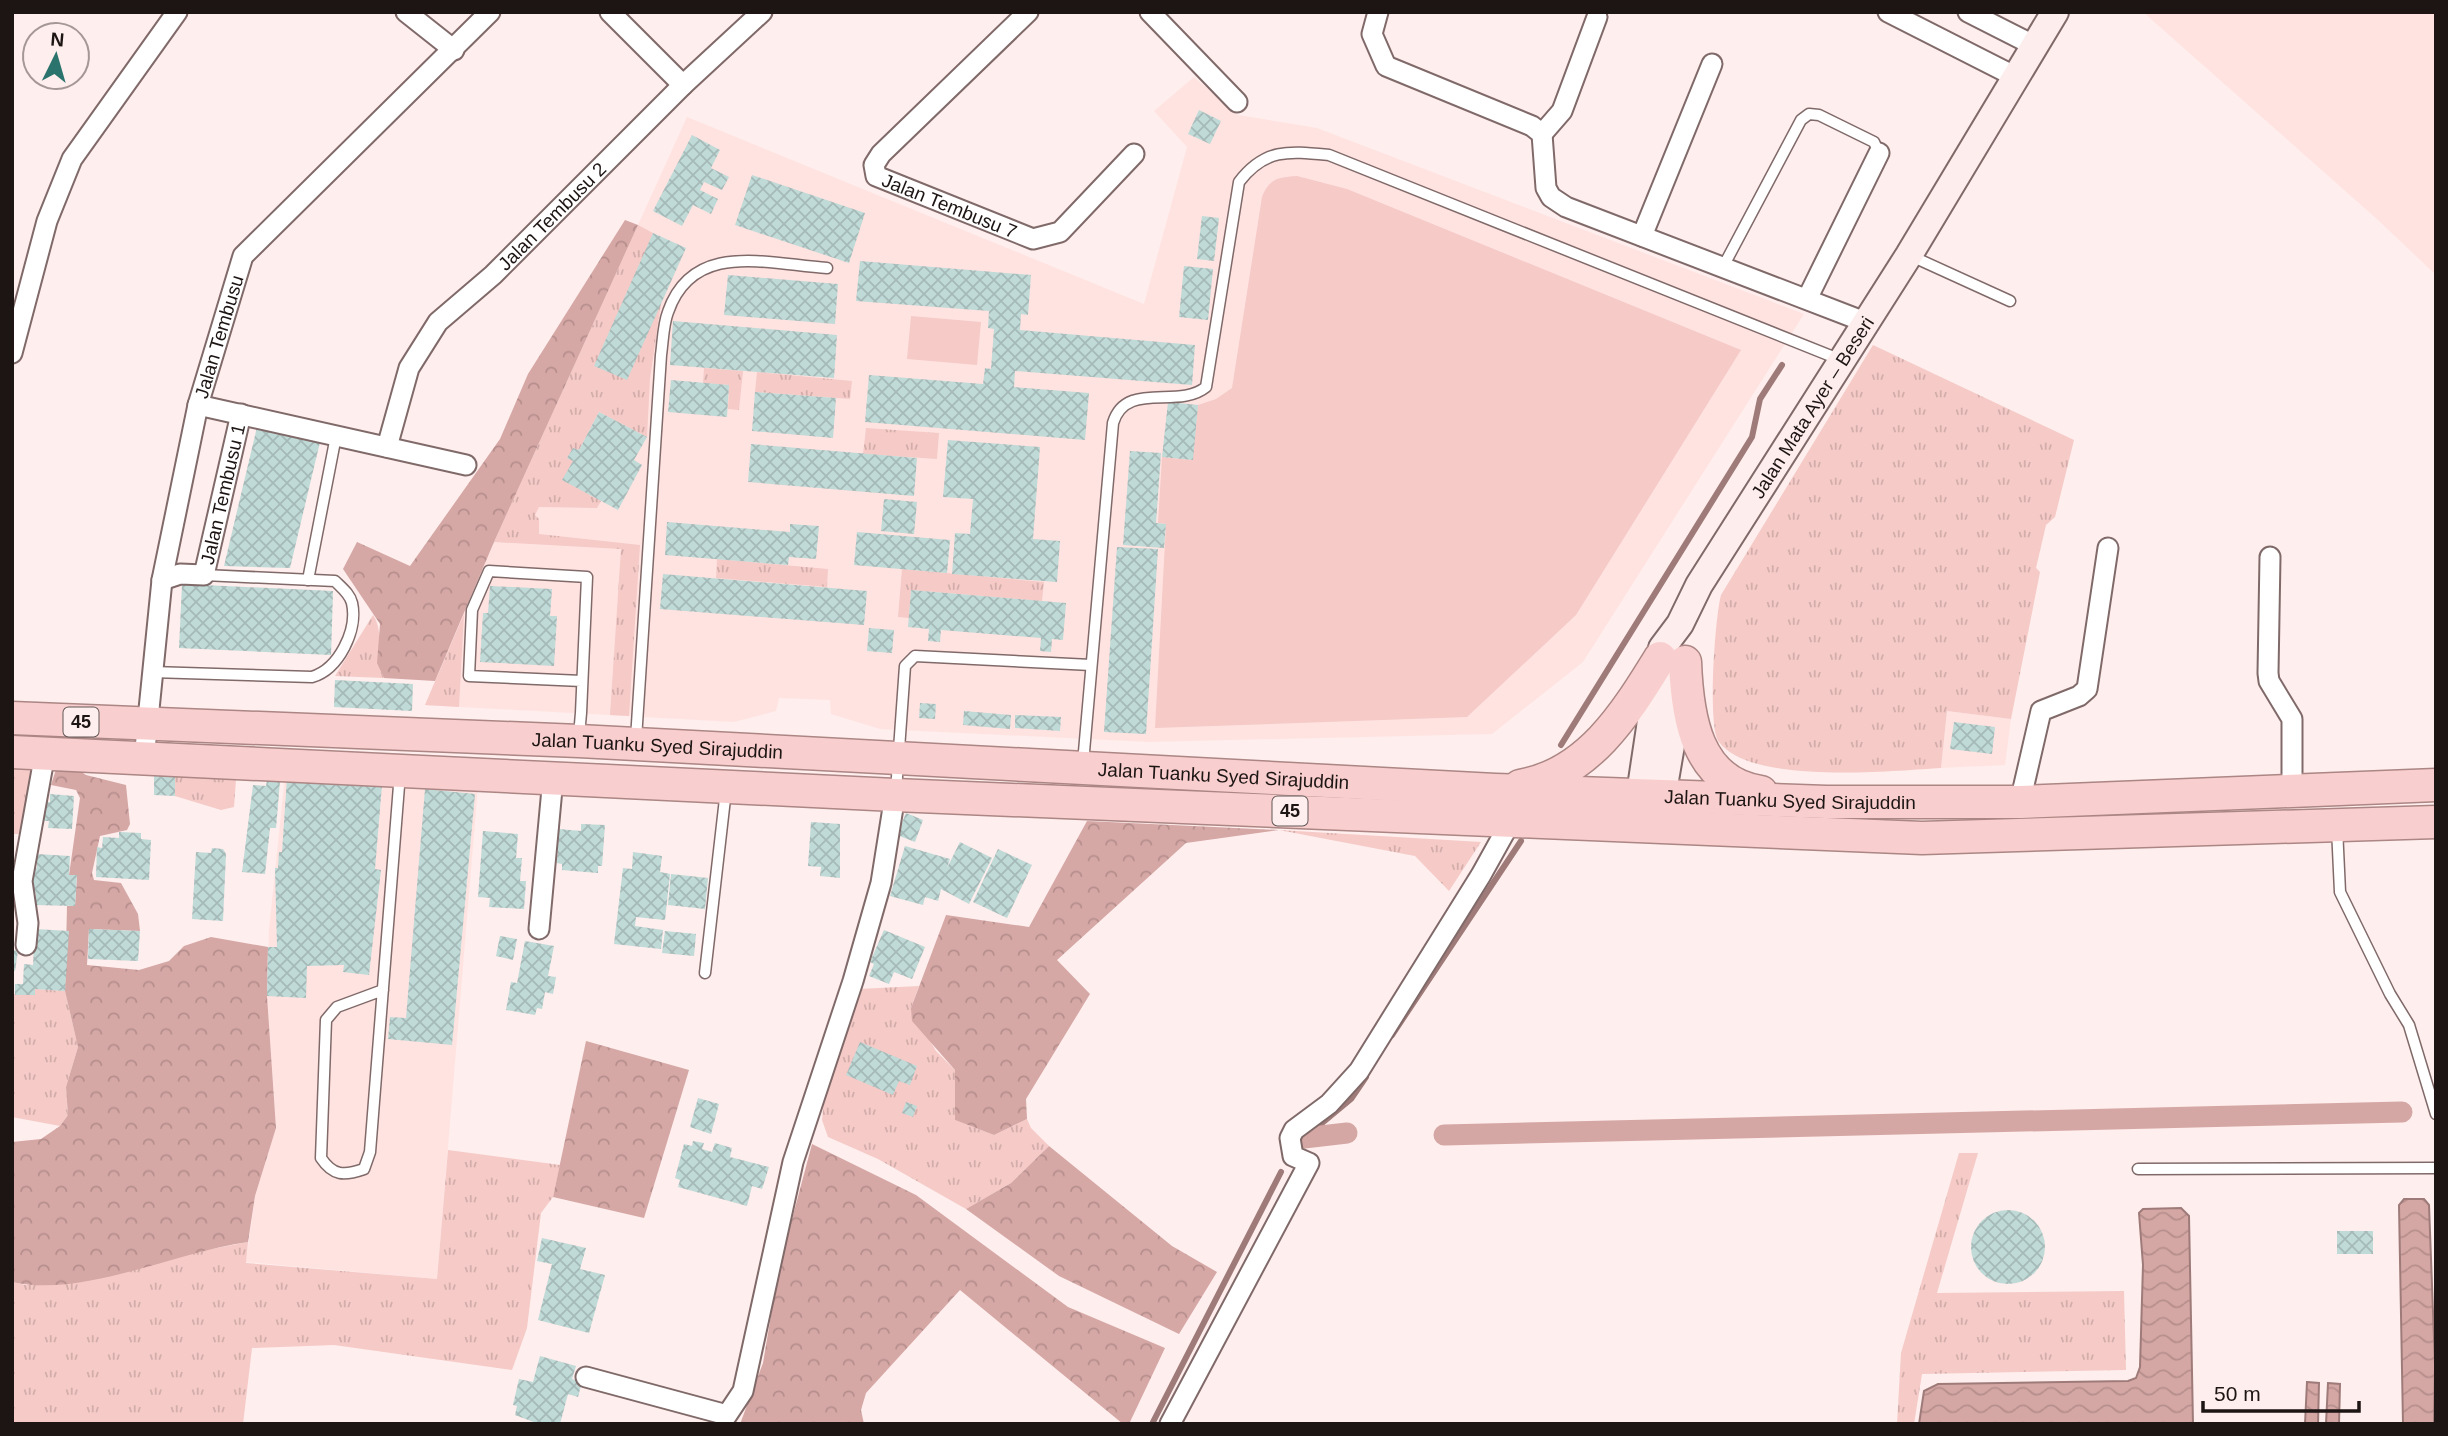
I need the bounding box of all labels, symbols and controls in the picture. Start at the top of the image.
north arrow [21,21,91,91]
text: N [50,29,65,51]
street label: Jalan Tembusu 2 [494,158,610,275]
street label: Jalan Tembusu 7 [879,170,1020,242]
street label: Jalan Tembusu [191,273,248,401]
street label: Jalan Mata Ayer – Beseri [1747,313,1878,502]
street label: Jalan Tembusu 1 [197,422,249,566]
road number: 45 [64,708,98,736]
street label: Jalan Tuanku Syed Sirajuddin [531,729,784,763]
street label: Jalan Tuanku Syed Sirajuddin [1097,759,1350,793]
street label: Jalan Tuanku Syed Sirajuddin [1664,786,1916,813]
road number: 45 [1272,796,1308,826]
scale bar [2203,1370,2359,1414]
text: 50 m [2214,1382,2261,1405]

